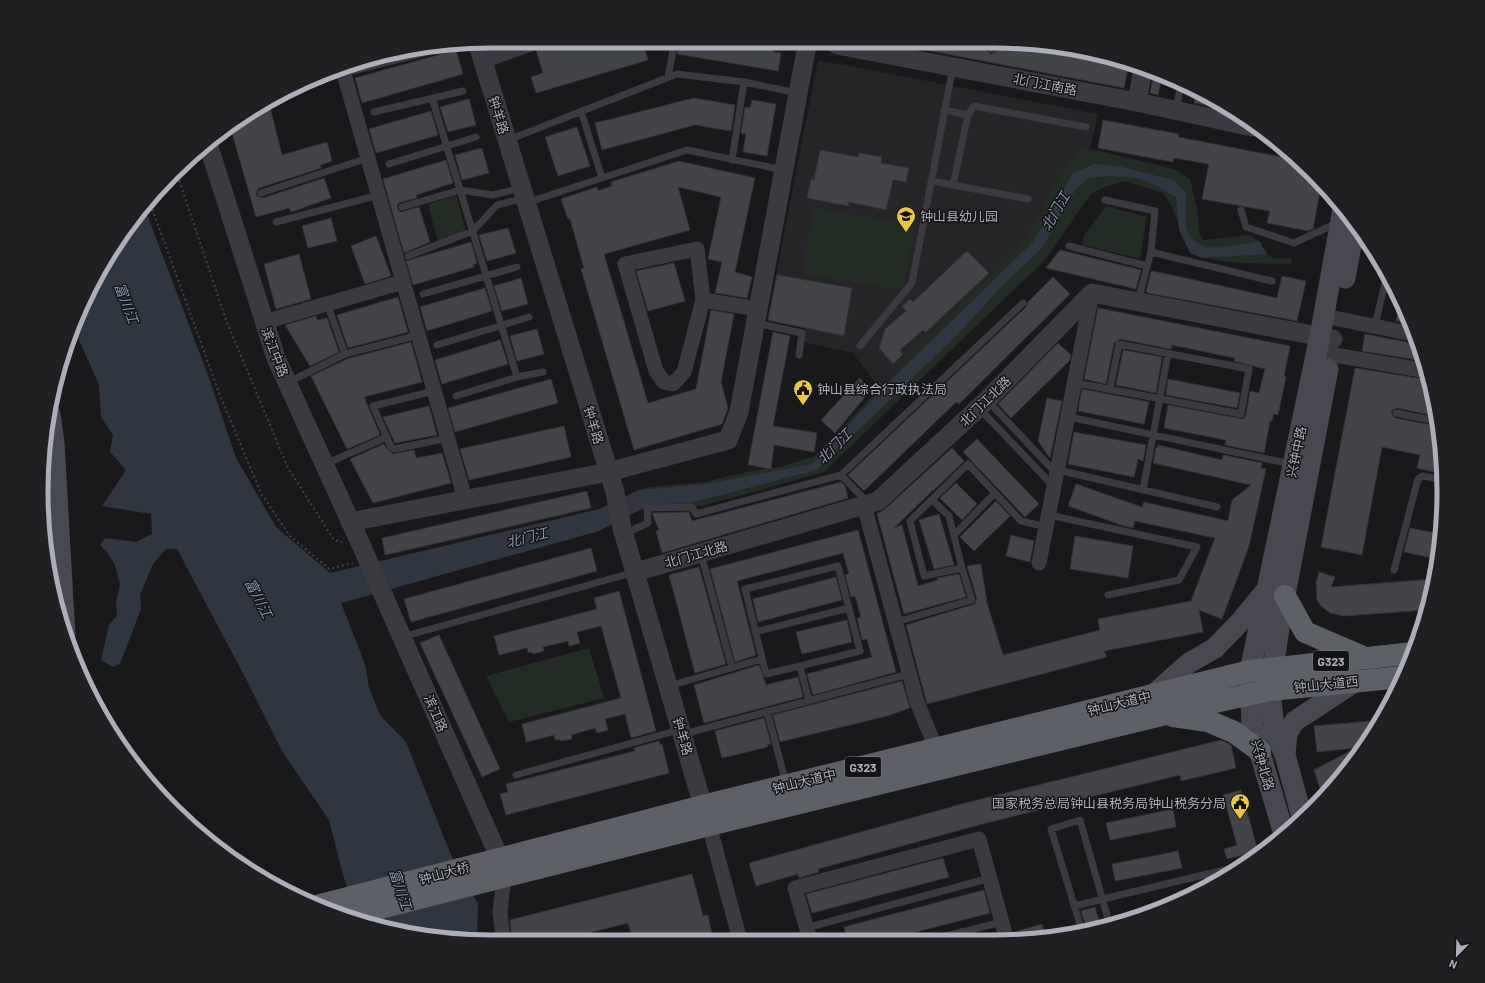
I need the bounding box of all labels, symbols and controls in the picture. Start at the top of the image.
street label: 北门江南路 [1012,70,1078,98]
street label: 钟羊路 [486,94,512,136]
water label: 北门江 [1037,187,1074,233]
school or university icon: 钟山县幼儿园 [895,205,917,233]
place label: 钟山县幼儿园 [920,208,998,224]
water label: 富川江 [112,280,143,328]
street label: 滨江中路 [258,325,292,379]
street label: 北门江北路 [956,373,1014,429]
public building icon: 钟山县综合行政执法局 [792,378,814,406]
place label: 钟山县综合行政执法局 [817,381,947,397]
street label: 钟羊路 [581,404,607,446]
water label: 北门江 [813,424,856,467]
street label: 兴钟中路 [1283,425,1309,479]
water label: 北门江 [505,523,551,550]
street label: 北门江北路 [663,537,729,571]
water label: 富川江 [242,575,277,622]
road number: G323 [1313,651,1349,671]
street label: 钟山大道西 [1293,673,1359,695]
street label: 钟山大道中 [1086,687,1152,719]
street label: 滨江路 [421,692,451,734]
street label: 钟羊路 [670,715,696,757]
street label: 兴钟北路 [1248,738,1278,792]
road number: G323 [845,757,881,777]
street label: 钟山大道中 [771,765,837,797]
public building icon: 国家税务总局钟山县税务局钟山税务分局 [1229,792,1251,820]
place label: 国家税务总局钟山县税务局钟山税务分局 [992,795,1226,811]
street label: 钟山大桥 [417,859,471,887]
water label: 富川江 [386,866,416,914]
north arrow [1437,935,1477,975]
text: N [1447,957,1459,972]

